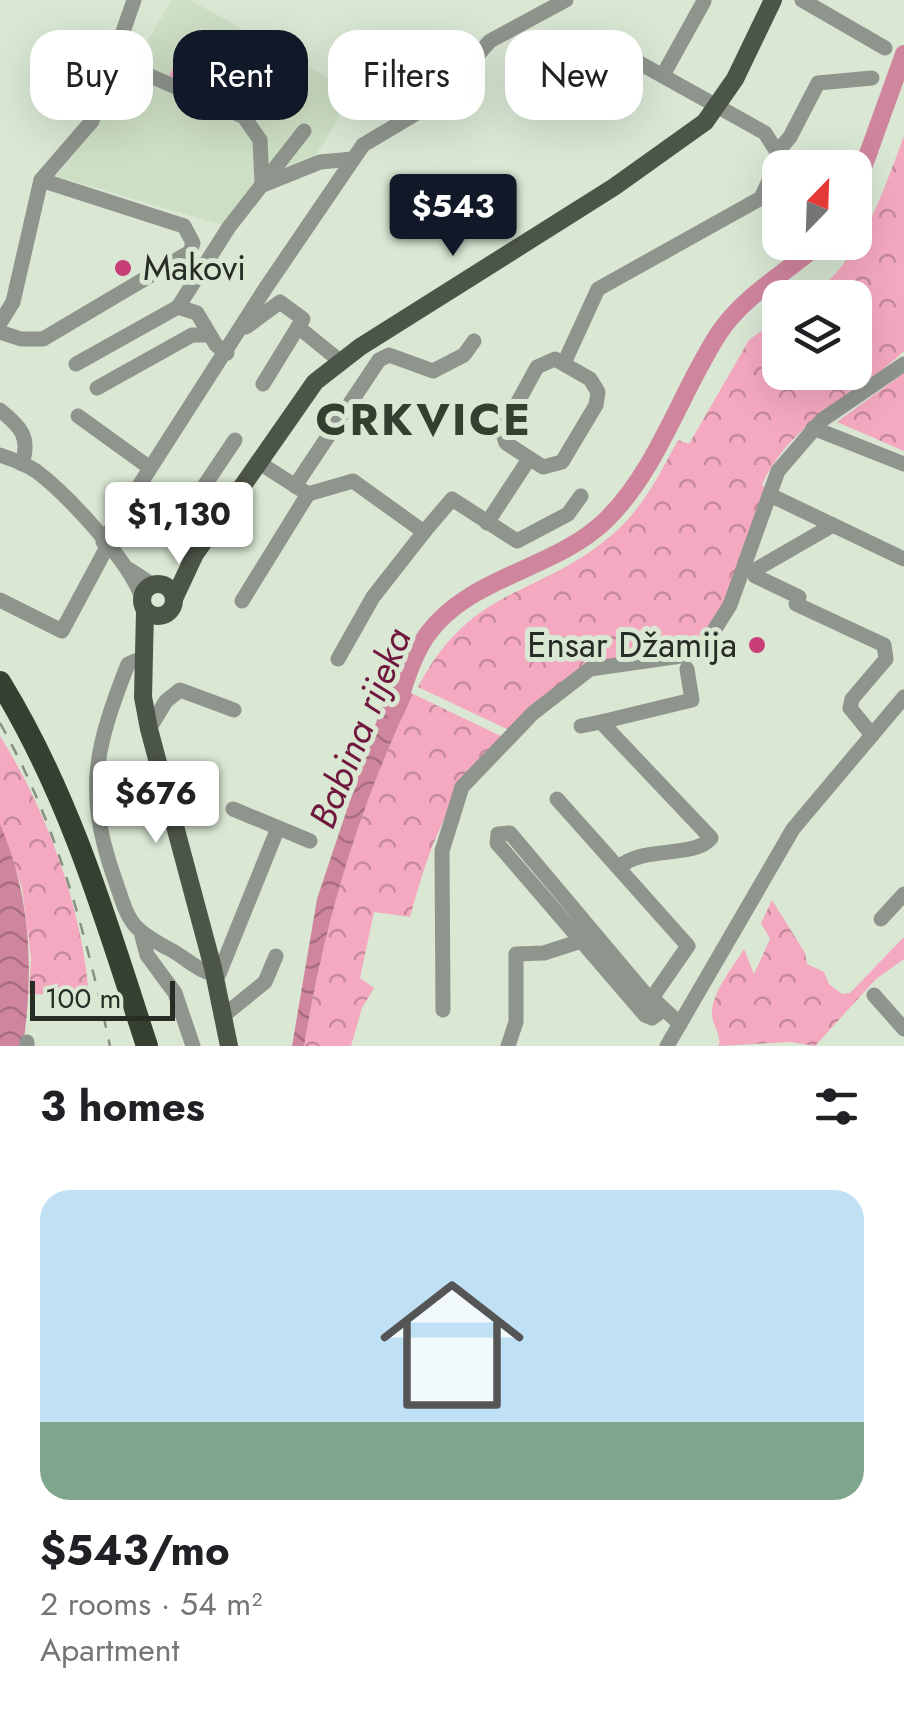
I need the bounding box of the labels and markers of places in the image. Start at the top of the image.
pin: $543 [394,174,512,259]
place label: Makovi [143,243,246,293]
marker: Makovi [112,257,134,279]
pin: $1,130 [98,482,260,567]
place label: Ensar Džamija [527,620,737,670]
marker: Ensar Džamija [746,634,768,656]
pin: $676 [97,761,215,846]

